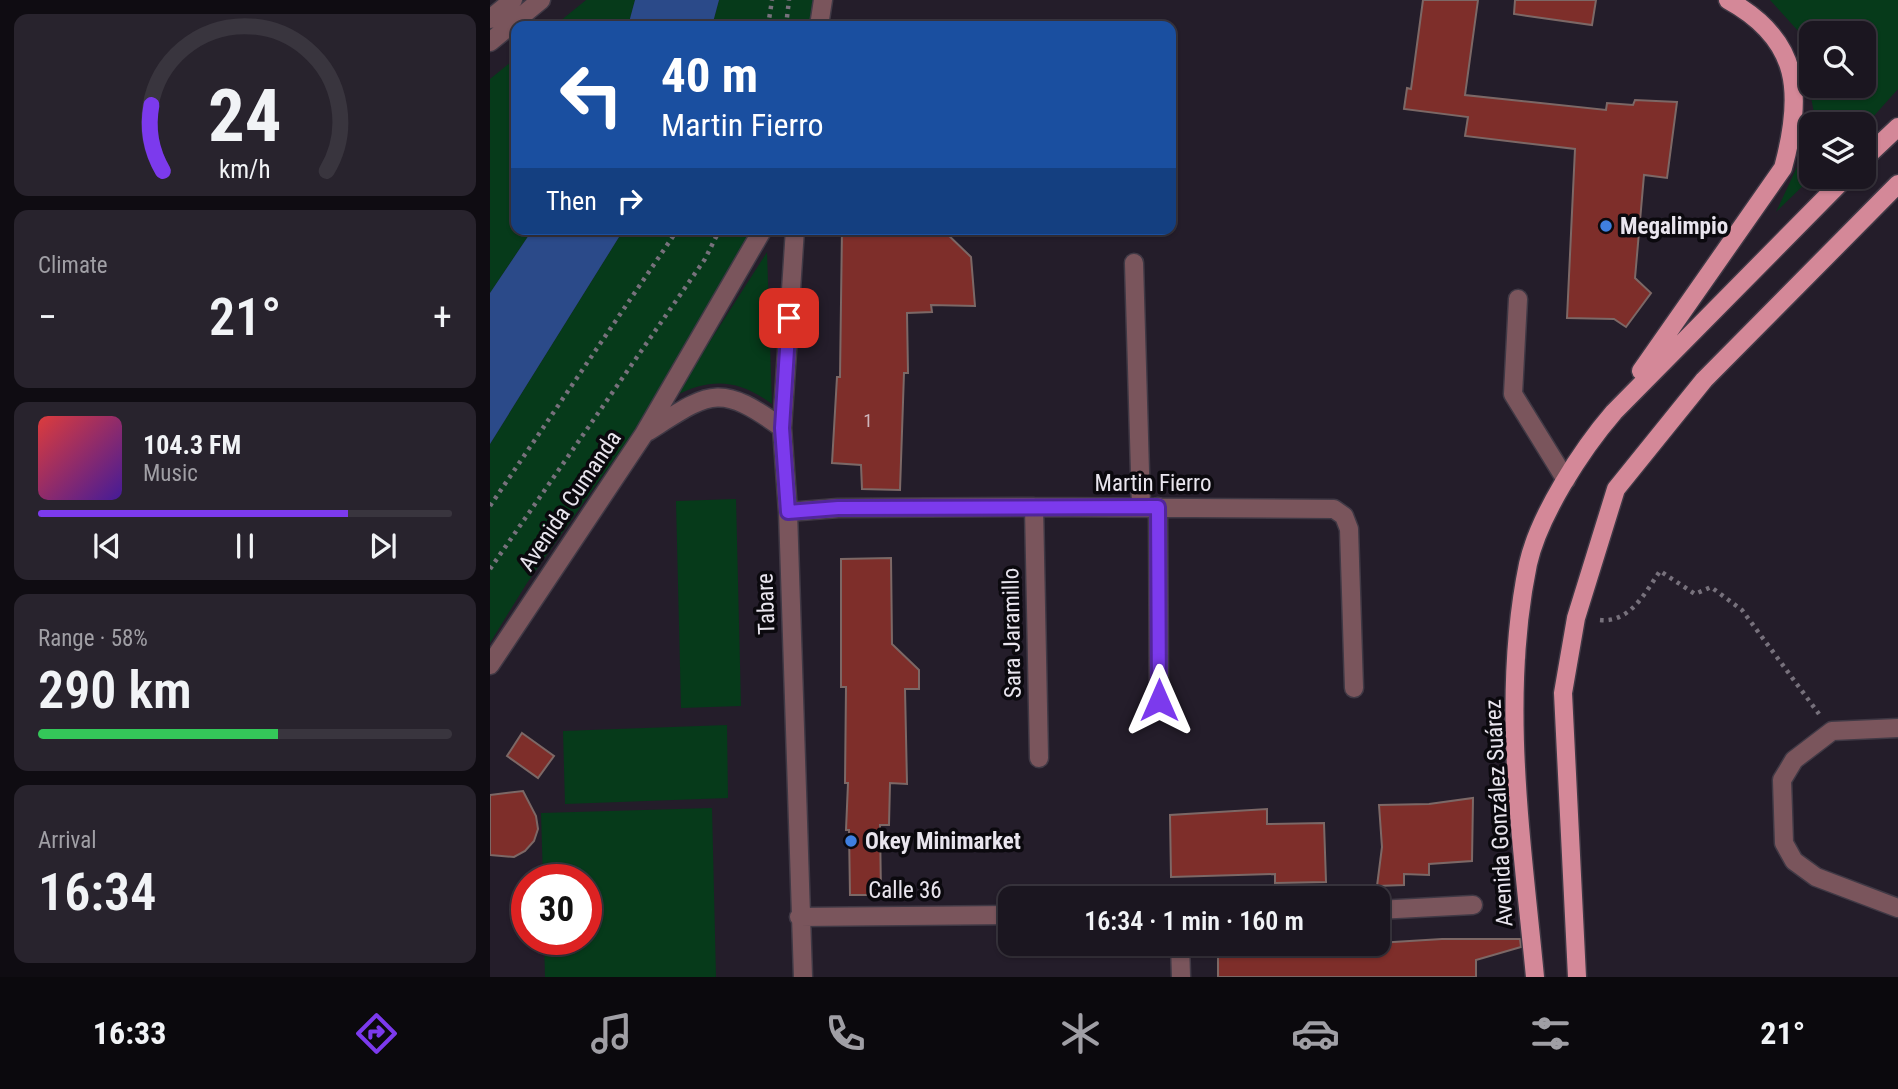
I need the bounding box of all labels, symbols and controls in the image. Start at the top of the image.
map controls [1799,21,1876,189]
button: search [1799,21,1876,98]
text: 40 m [661,47,758,104]
icon: left [546,49,637,140]
text: 24 [208,73,282,159]
text: Martin Fierro [661,106,824,144]
button: layers [1799,112,1876,189]
text: km/h [219,155,271,184]
icon: right [611,182,649,220]
text: Then [546,186,597,216]
place label: Megalimpio [1620,213,1728,240]
marker: Megalimpio [1598,218,1614,234]
text: Climate [38,252,108,279]
text: 21° [209,287,281,348]
pin [759,288,819,348]
text: − [38,295,57,339]
text: + [433,295,452,339]
icon: arrive [770,299,808,337]
house number: 1 [863,409,873,432]
street label: Avenida Cumanda [513,426,627,576]
text: 104.3 FM [143,430,241,460]
text: Music [143,460,198,487]
street label: Martin Fierro [1095,470,1211,497]
icon: previous [88,527,126,565]
icon: pause [226,527,264,565]
icon: next [364,527,402,565]
street label: Sara Jaramillo [997,568,1027,698]
street label: Tabare [751,573,781,635]
text: Range · 58% [38,625,148,652]
text: 290 km [38,660,192,721]
position arrow [1122,663,1196,737]
street label: Avenida González Suárez [1480,699,1518,927]
text: Arrival [38,827,97,854]
place label: Okey Minimarket [865,828,1021,855]
marker: Okey Minimarket [843,833,859,849]
text: 16:34 [38,862,156,923]
speed limit sign: 30 [511,864,602,955]
street label: Calle 36 [868,877,942,904]
text: 16:34 · 1 min · 160 m [1084,906,1304,936]
icon: directions [352,1009,401,1058]
icon: music [587,1009,636,1058]
icon: phone [821,1009,870,1058]
icon: climate [1056,1009,1105,1058]
icon: car [1291,1009,1340,1058]
icon: filters [1526,1009,1575,1058]
text: 16:33 [93,1014,166,1052]
text: 21° [1760,1014,1805,1052]

